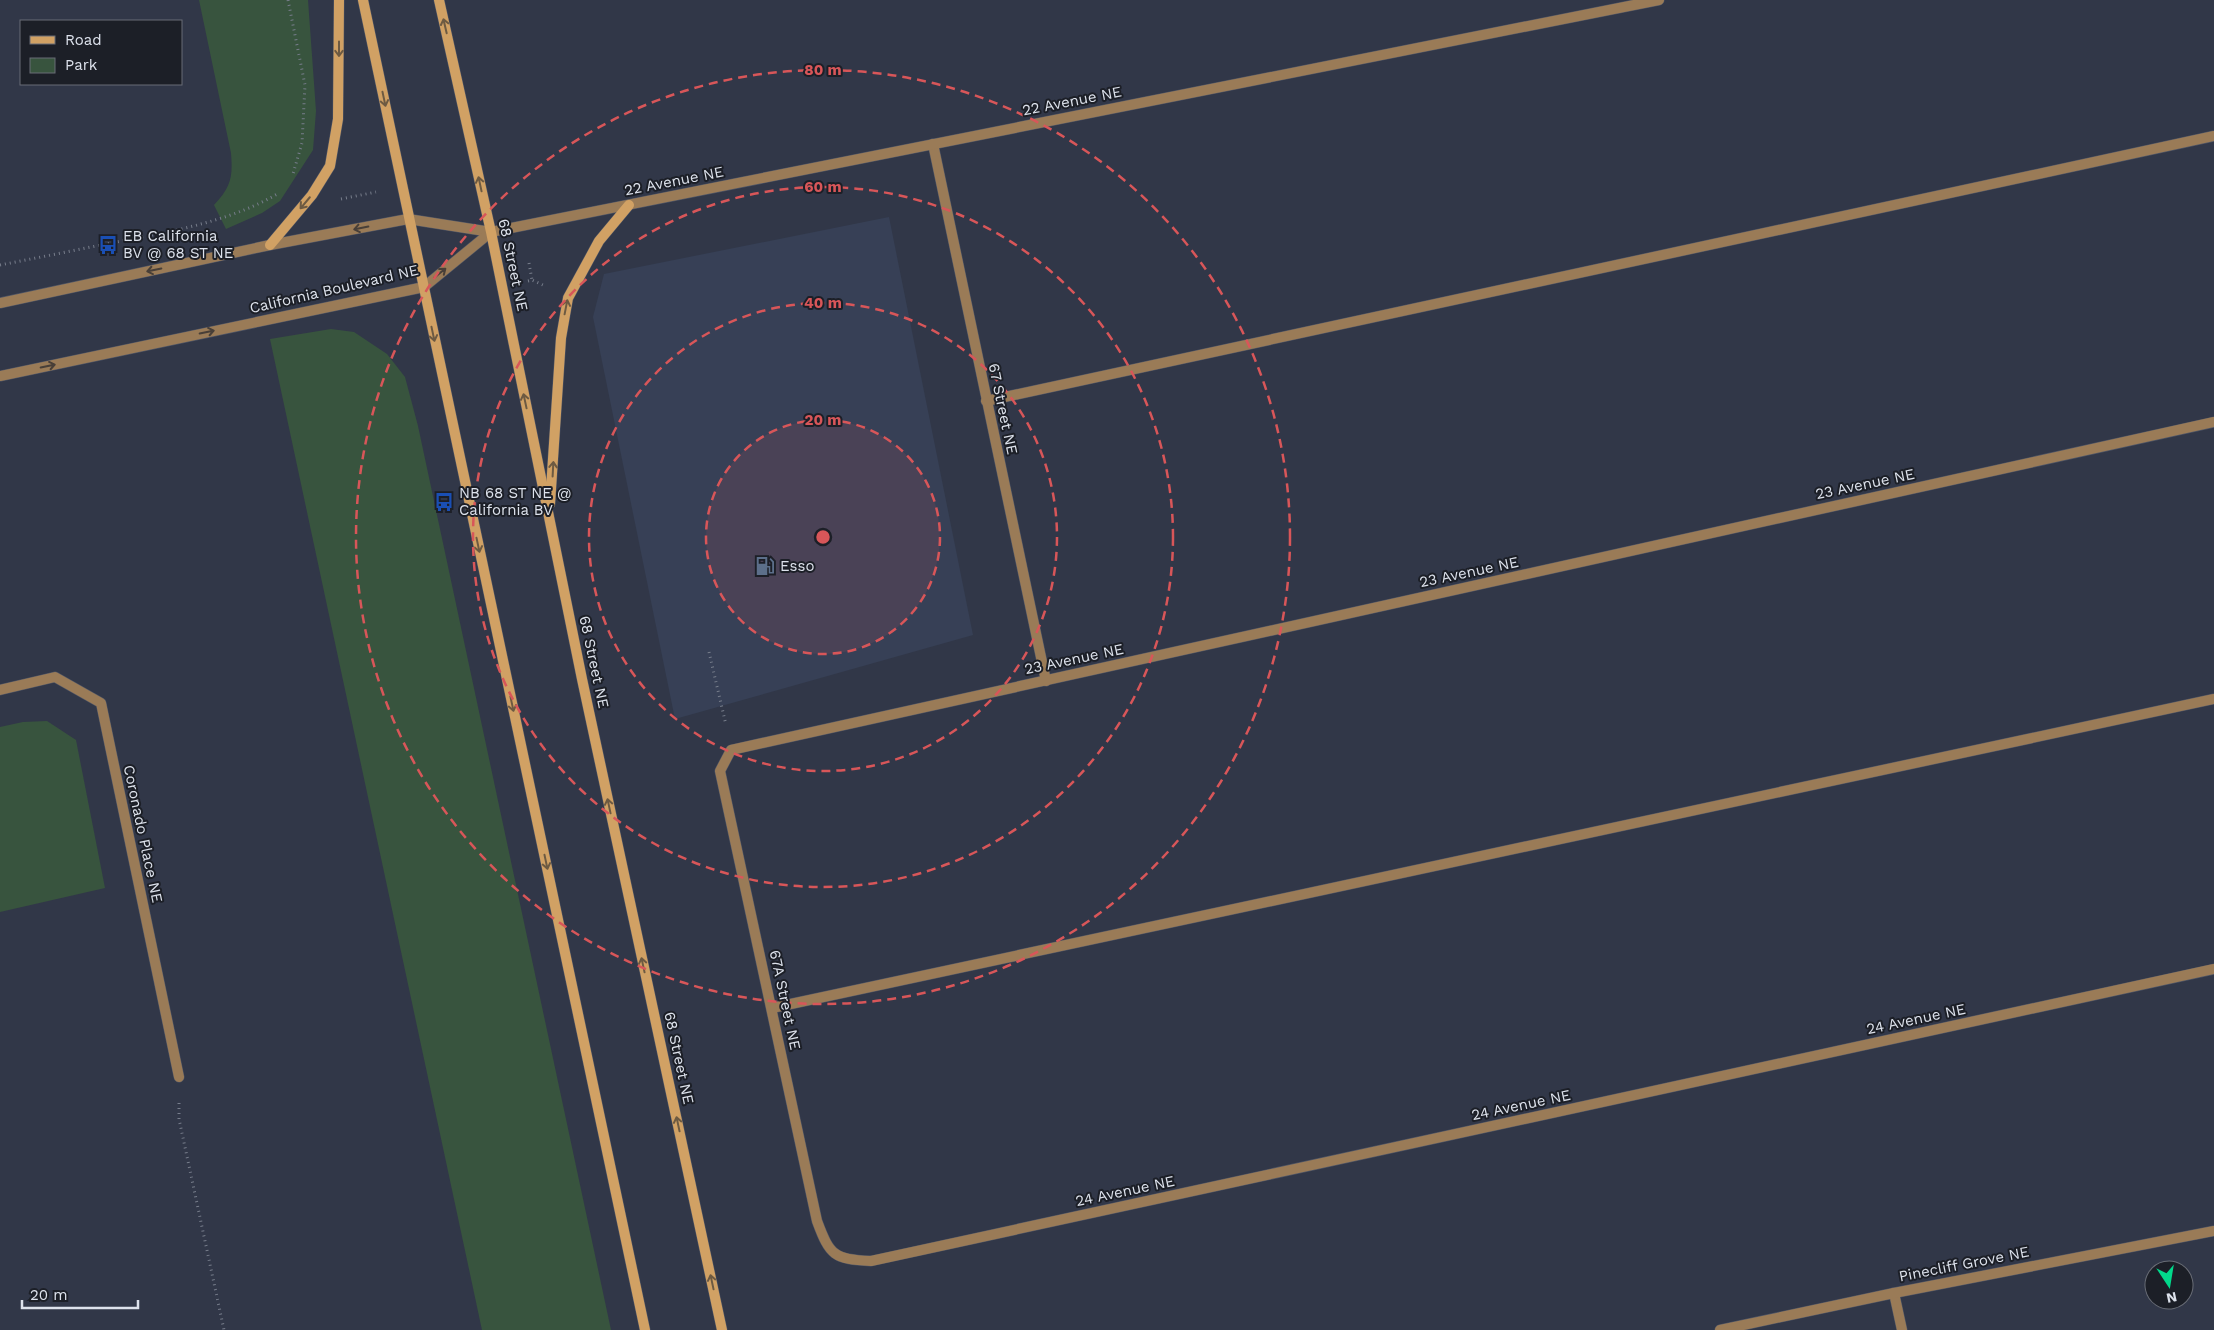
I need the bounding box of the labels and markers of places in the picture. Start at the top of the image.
place label: EB California BV @ 68 ST NE [123,227,233,262]
bus stop icon: EB California BV @ 68 ST NE [97,234,119,256]
place label: NB 68 ST NE @ California BV [459,484,571,519]
bus stop icon: NB 68 ST NE @ California BV [433,491,455,513]
centre of rings [814,528,832,546]
fuel station icon: Esso [754,555,776,577]
place label: Esso [780,557,814,575]

